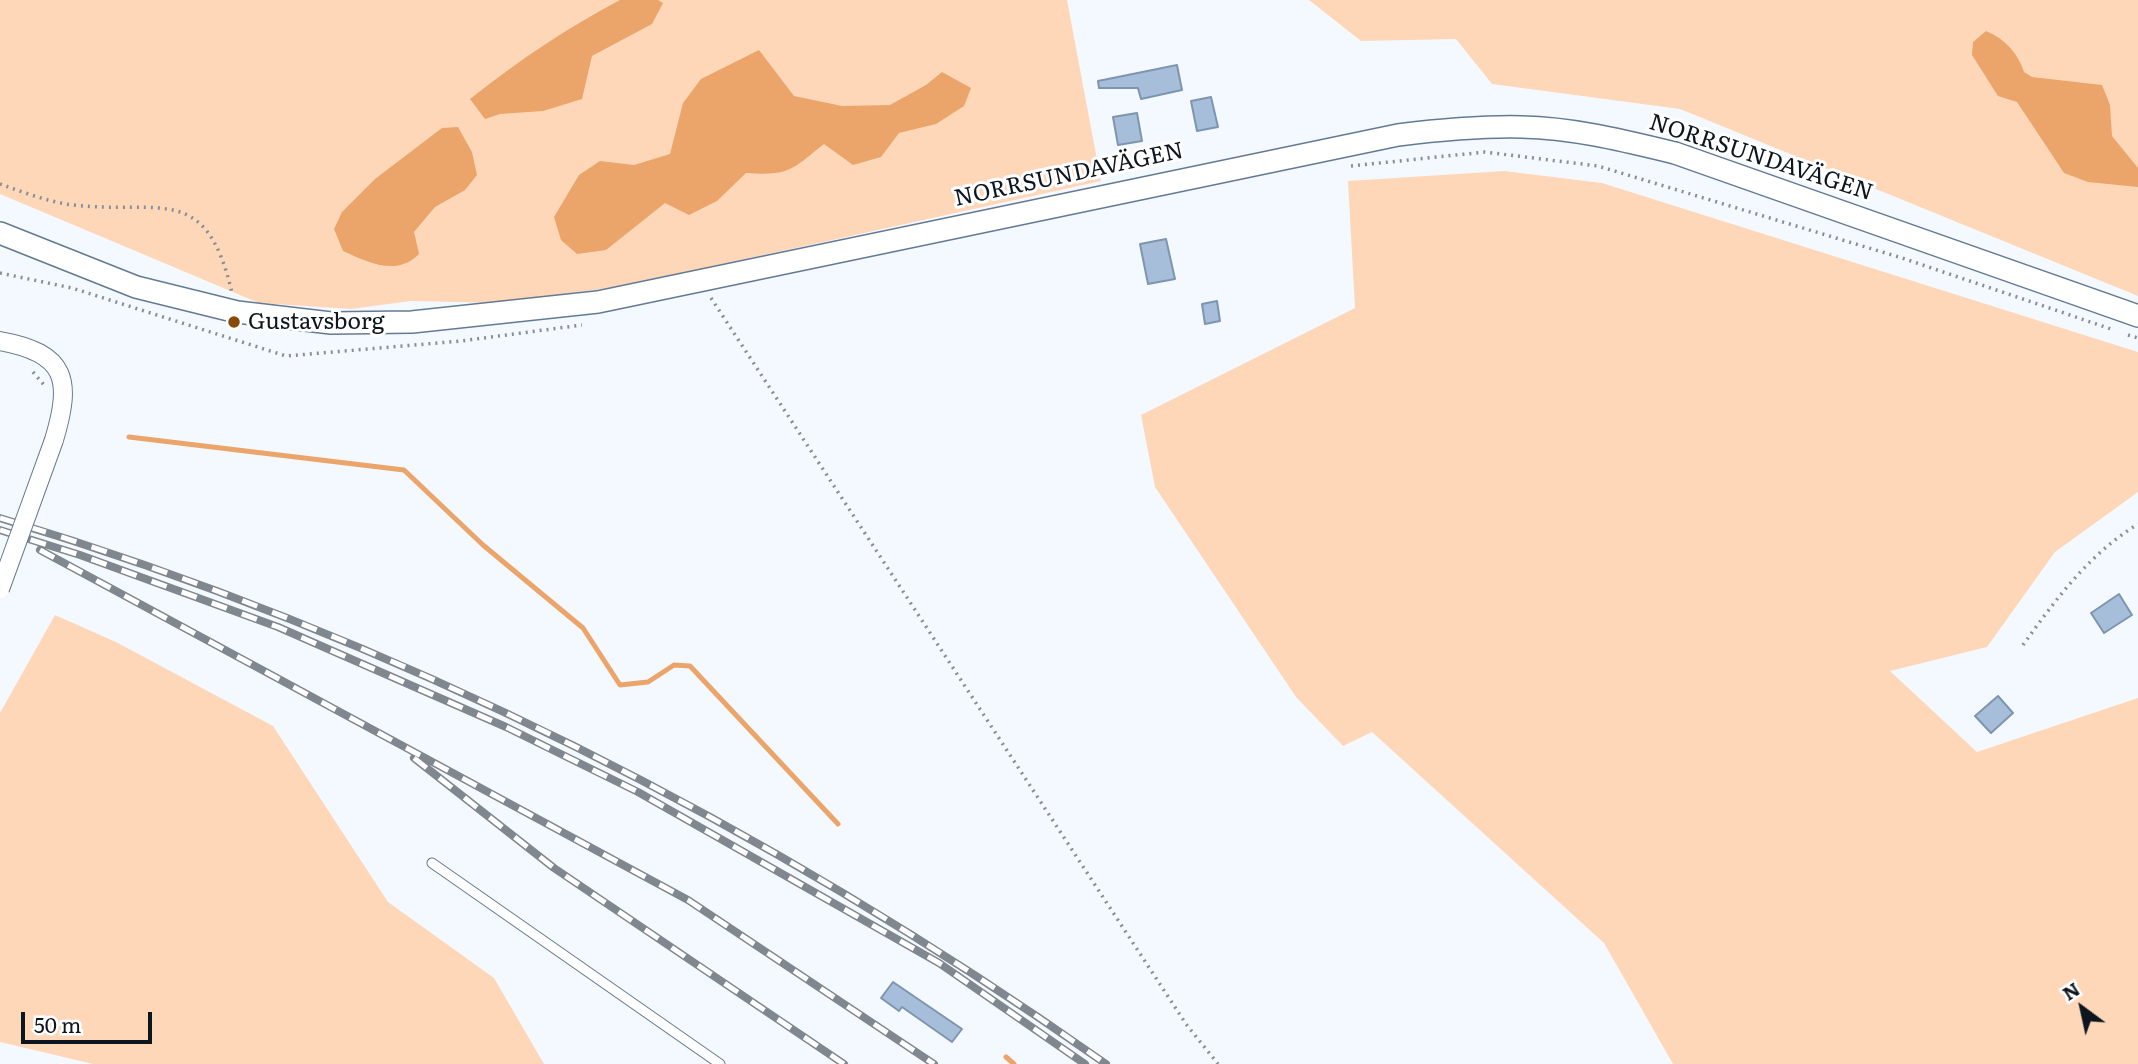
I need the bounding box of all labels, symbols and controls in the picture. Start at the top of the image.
street label: NORRSUNDAVÄGEN [1646,109,1876,207]
street label: NORRSUNDAVÄGEN [952,137,1186,213]
place label: Gustavsborg [248,308,384,336]
marker: Gustavsborg [226,314,242,330]
north arrow [2047,973,2117,1043]
text: N [2056,974,2085,1006]
scale bar [24,998,156,1042]
text: 50 m [34,1008,81,1039]

